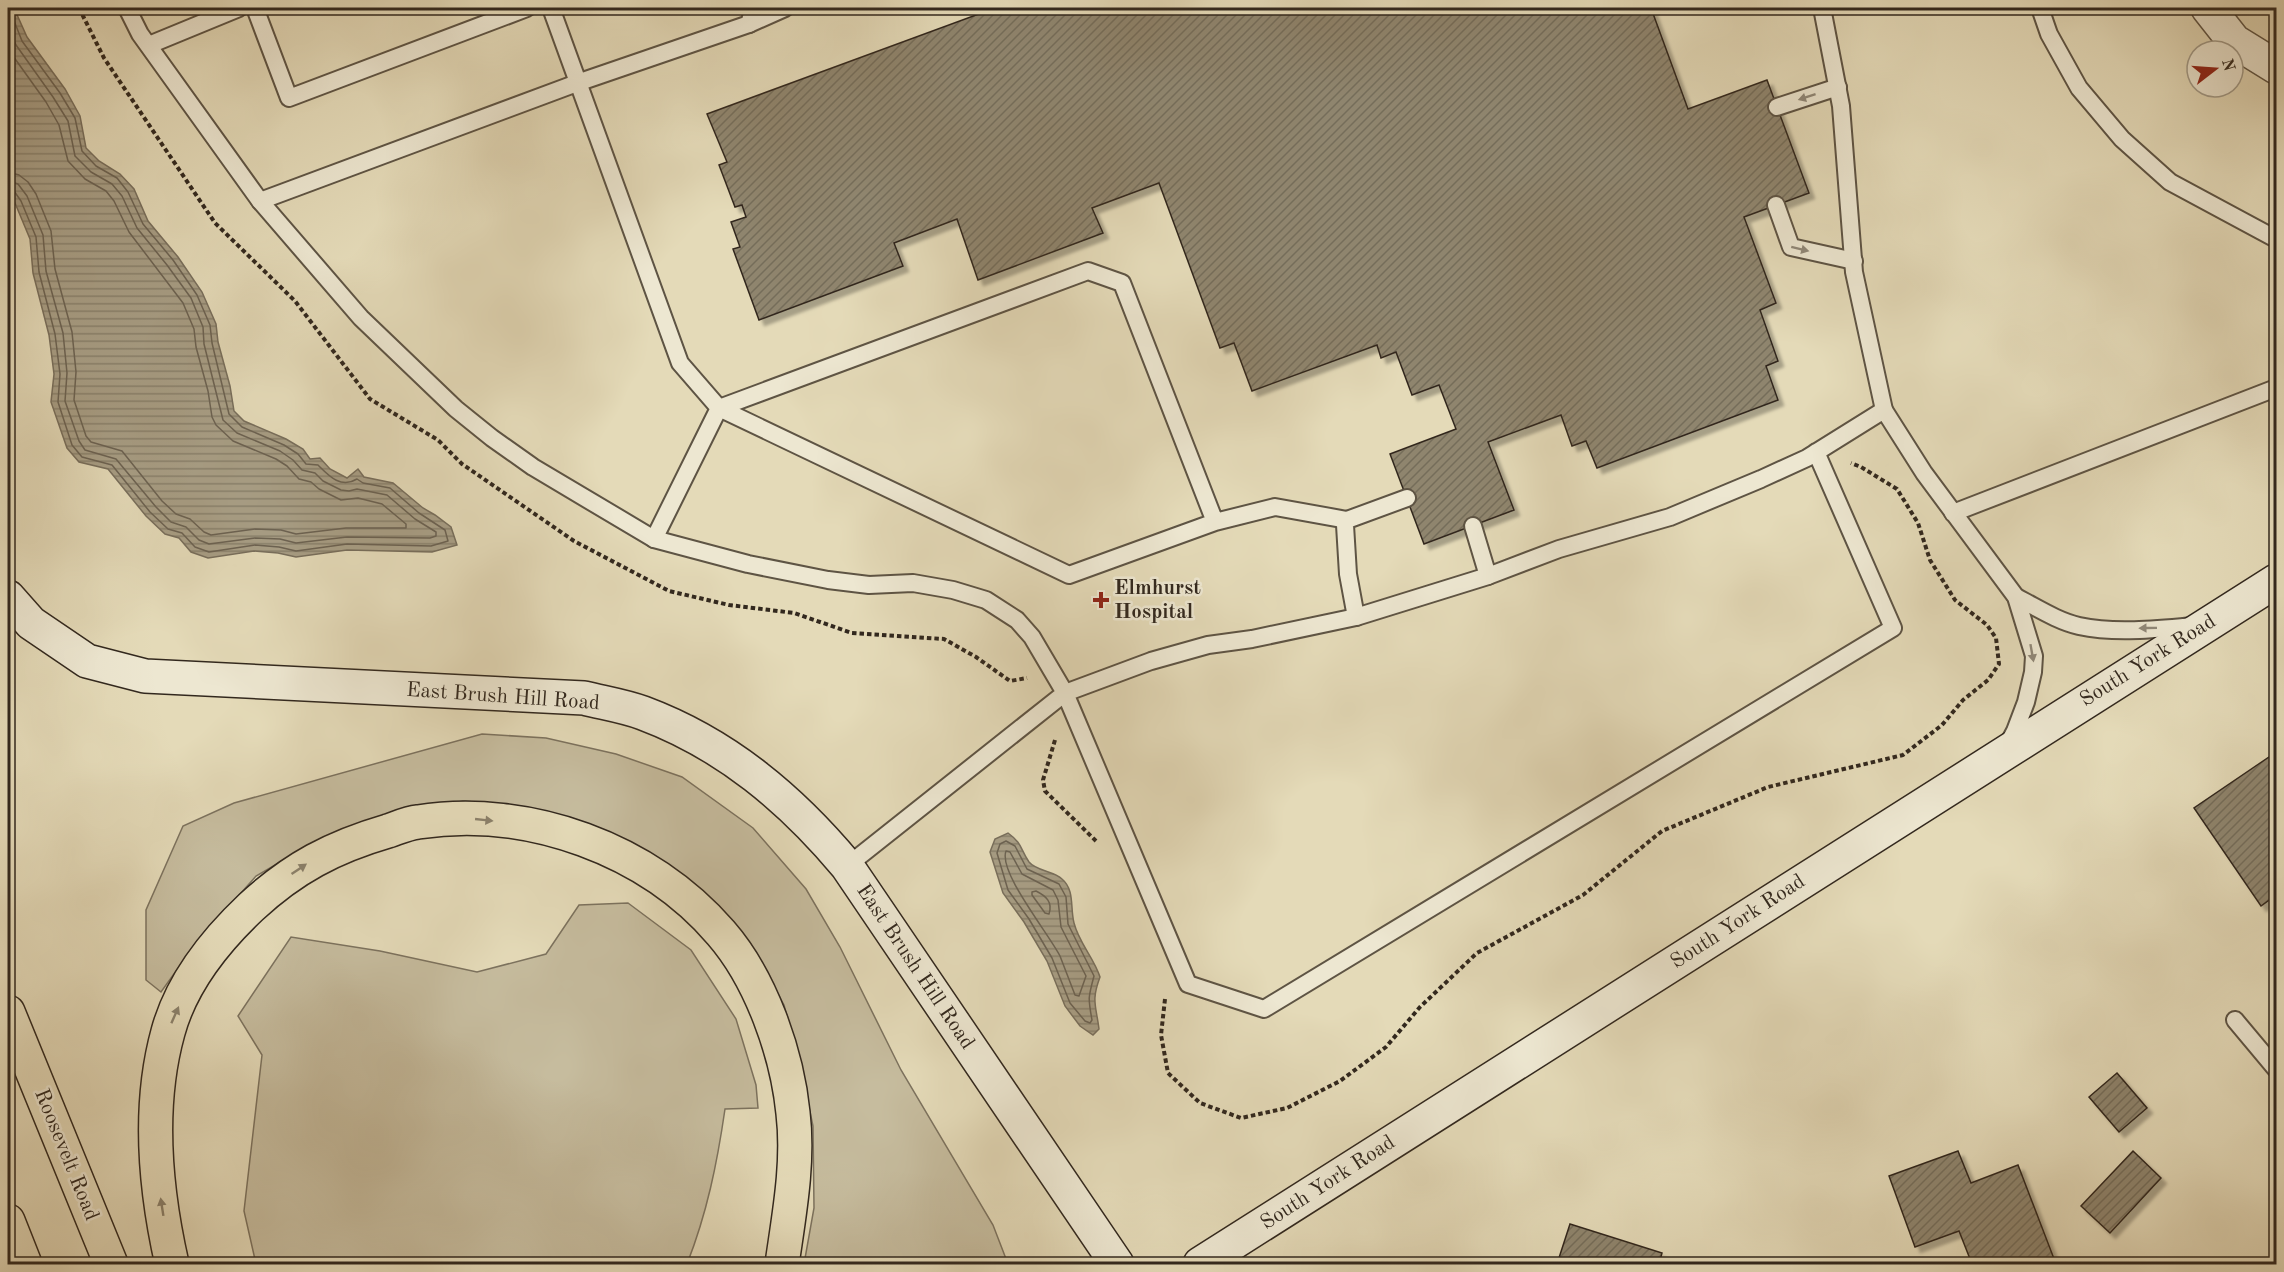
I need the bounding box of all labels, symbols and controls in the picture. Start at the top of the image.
north arrow [2185,39,2245,99]
text: N [2218,57,2237,74]
one-way arrow [1798,92,1816,102]
one-way arrow [1791,245,1809,255]
place label: Elmhurst Hospital [1114,578,1201,623]
marker: Elmhurst Hospital [1092,591,1110,609]
street label: South York Road [2076,611,2220,711]
one-way arrow [2139,624,2158,633]
one-way arrow [2028,644,2037,663]
street label: East Brush Hill Road [405,680,601,714]
one-way arrow [475,815,494,824]
one-way arrow [291,863,307,875]
street label: South York Road [1667,871,1809,973]
street label: East Brush Hill Road [852,881,978,1053]
one-way arrow [170,1006,180,1024]
street label: Roosevelt Road [30,1086,102,1224]
street label: South York Road [1257,1132,1399,1234]
one-way arrow [157,1197,166,1216]

